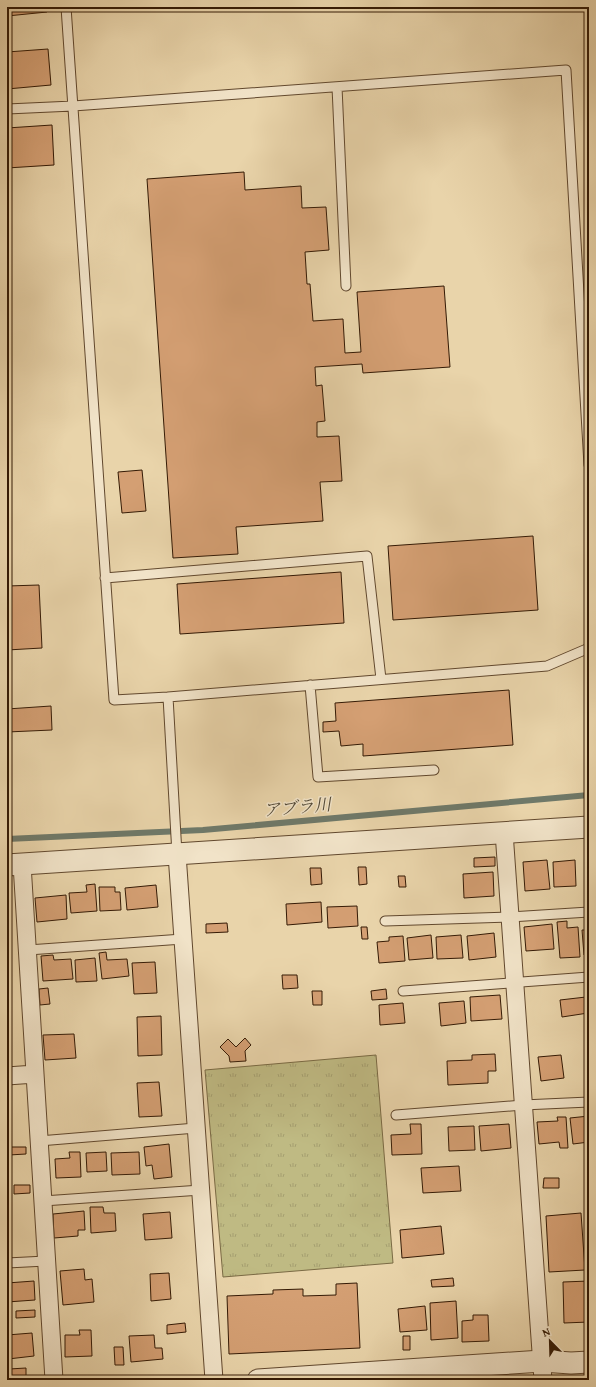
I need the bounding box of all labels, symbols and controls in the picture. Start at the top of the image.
water label: アブラ川 [262,791,334,822]
north arrow [530,1321,570,1361]
text: N [540,1323,553,1341]

